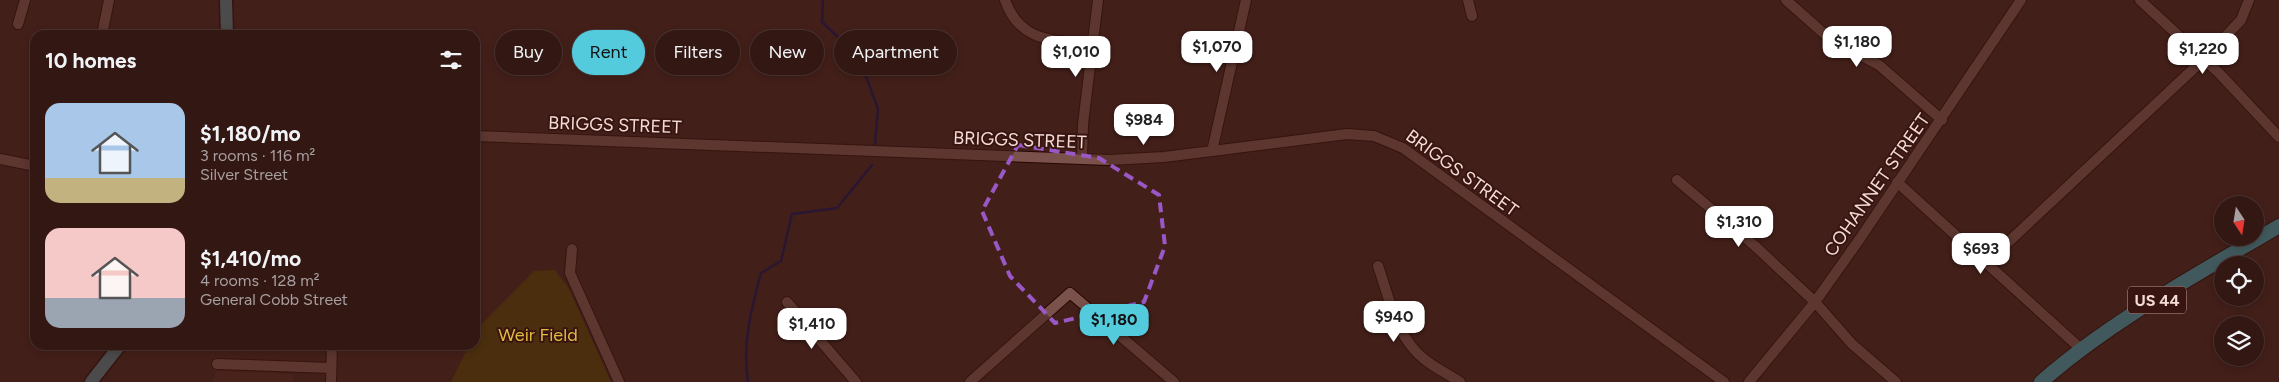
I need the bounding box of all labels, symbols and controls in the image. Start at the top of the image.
pin: $1,180 [1816,26,1898,68]
chip: Buy [495,30,562,75]
chip: Rent [572,30,645,75]
chip: Filters [655,30,740,75]
chip: New [750,30,824,75]
chip: Apartment [834,30,957,75]
pin: $1,070 [1176,30,1258,73]
text: $1,180 [1834,32,1880,51]
pin: $1,220 [2162,32,2244,75]
pin: $1,010 [1035,36,1117,78]
text: $1,070 [1192,37,1242,56]
text: $1,220 [2179,39,2227,58]
text: $1,010 [1052,42,1100,61]
icon: filters [437,46,465,74]
text: 10 homes [45,48,136,73]
pin: $984 [1114,104,1174,146]
street label: COHANNET STREET [1820,109,1935,261]
text: $984 [1125,110,1163,129]
street label: BRIGGS STREET [548,112,682,138]
text: $1,180/mo [200,121,301,146]
icon: home [85,123,145,183]
street label: BRIGGS STREET [1402,125,1523,221]
street label: BRIGGS STREET [953,127,1087,153]
text: 3 rooms · 116 m² [200,146,315,165]
text: Silver Street [200,165,288,184]
north arrow [2214,196,2264,246]
map controls [2214,196,2264,366]
pin: $1,310 [1698,206,1780,248]
text: $1,310 [1716,212,1762,231]
pin: $693 [1951,232,2011,275]
text: $693 [1963,239,1999,258]
text: $1,410/mo [200,246,301,271]
icon: home [85,248,145,308]
button: locate [2214,256,2264,306]
text: 4 rooms · 128 m² [200,271,320,290]
road number: US 44 [2128,286,2186,314]
text: General Cobb Street [200,290,348,309]
pin: $940 [1364,300,1424,343]
pin: $1,180 [1073,304,1155,346]
text: $940 [1375,307,1413,326]
pin: $1,410 [771,308,853,350]
text: $1,180 [1091,310,1137,329]
text: $1,410 [789,314,835,333]
button: layers [2214,316,2264,366]
park label: Weir Field [498,324,578,346]

